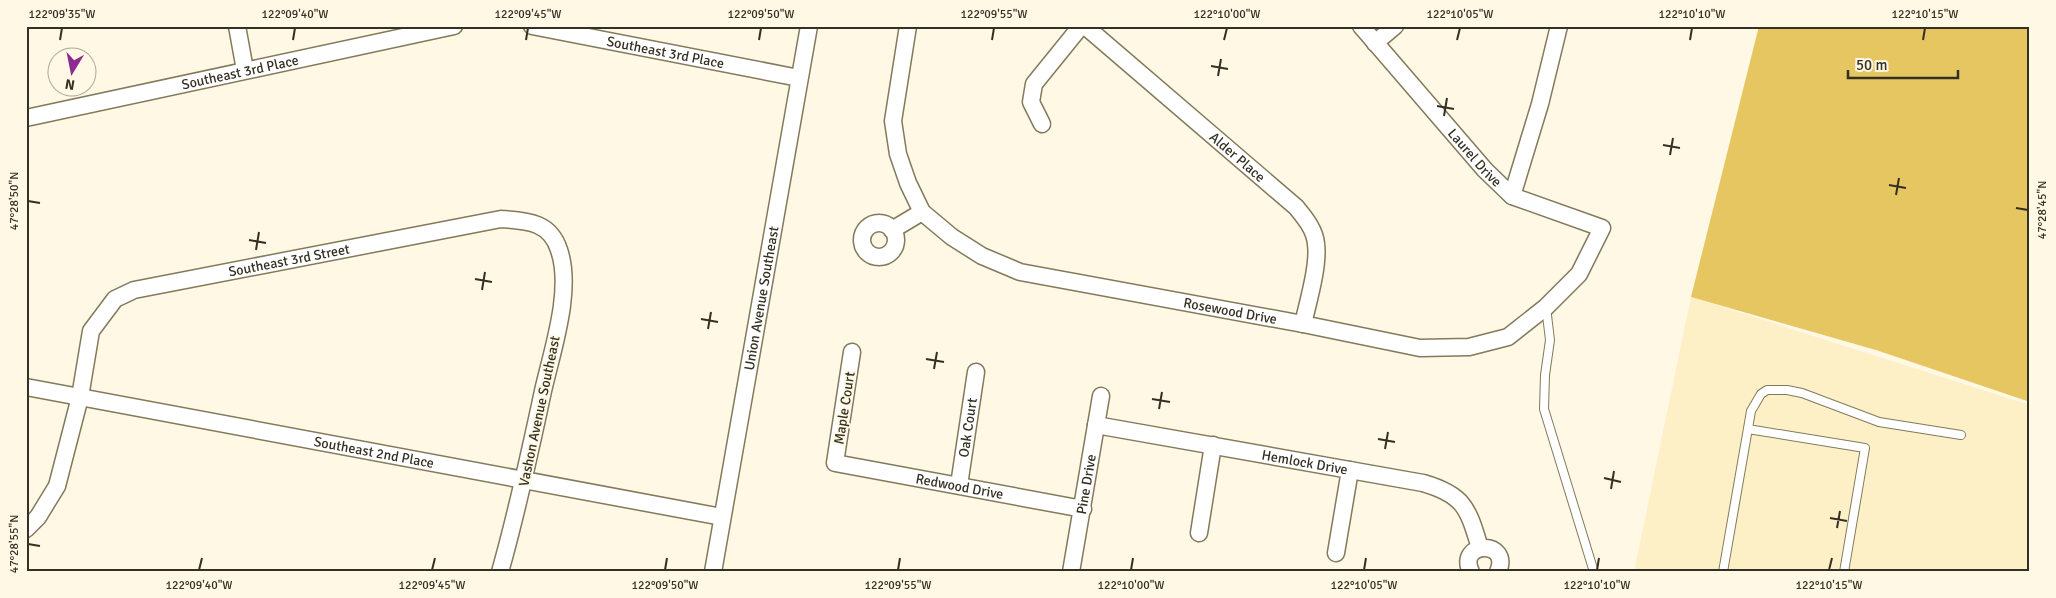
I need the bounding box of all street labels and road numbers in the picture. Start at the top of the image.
street label: Southeast 3rd Place [605,33,726,72]
street label: Southeast 3rd Place [180,52,300,93]
street label: Laurel Drive [1444,125,1505,190]
street label: Alder Place [1206,129,1269,186]
street label: Union Avenue Southeast [741,225,783,372]
street label: Southeast 3rd Street [227,240,351,281]
street label: Rosewood Drive [1182,294,1278,328]
street label: Vashon Avenue Southeast [515,334,564,488]
street label: Maple Court [830,370,859,446]
street label: Oak Court [955,397,981,459]
street label: Southeast 2nd Place [312,433,435,472]
street label: Hemlock Drive [1260,447,1349,478]
street label: Pine Drive [1073,453,1100,516]
street label: Redwood Drive [914,470,1005,503]

